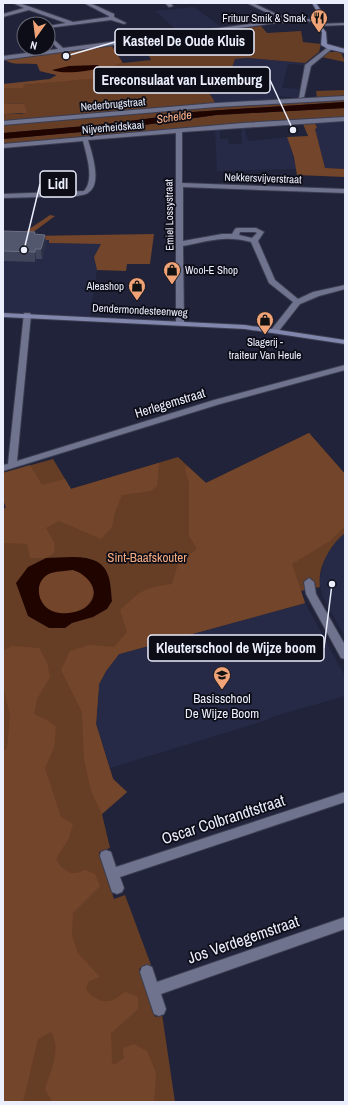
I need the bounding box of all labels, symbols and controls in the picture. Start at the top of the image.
restaurant icon: Frituur Smik & Smak [309,8,329,33]
place label: Frituur Smik & Smak [222,11,306,25]
north arrow [16,16,56,56]
callout: Kasteel De Oude Kluis [115,29,254,55]
text: Kasteel De Oude Kluis [123,32,245,50]
text: N [29,38,38,53]
callout: Ereconsulaat van Luxemburg [94,67,270,93]
text: Ereconsulaat van Luxemburg [102,71,262,89]
street label: Nederbrugstraat [80,94,147,114]
water label: Schelde [155,107,193,127]
street label: Nijverheidskaai [81,117,145,137]
street label: Nekkersvijverstraat [224,170,302,186]
callout: Lidl [40,171,76,197]
text: Lidl [48,175,68,193]
street label: Emiel Lossystraat [161,179,177,251]
shop icon: Wool-E Shop [162,260,182,285]
place label: Wool-E Shop [185,263,238,277]
shop icon: Aleashop [127,276,147,301]
place label: Aleashop [85,279,124,293]
street label: Dendermondesteenweg [92,301,188,319]
shop icon: Slagerij - traiteur Van Heule [255,310,275,335]
place label: Slagerij - traiteur Van Heule [229,335,301,362]
street label: Herlegemstraat [133,384,207,422]
park label: Sint-Baafskouter [107,549,187,566]
callout: Kleuterschool de Wijze boom [148,635,324,661]
text: Kleuterschool de Wijze boom [156,639,316,657]
school or university icon: Basisschool De Wijze Boom [212,665,232,690]
place label: Basisschool De Wijze Boom [185,690,259,722]
street label: Oscar Colbrandtstraat [159,789,288,849]
street label: Jos Verdegemstraat [184,909,302,968]

